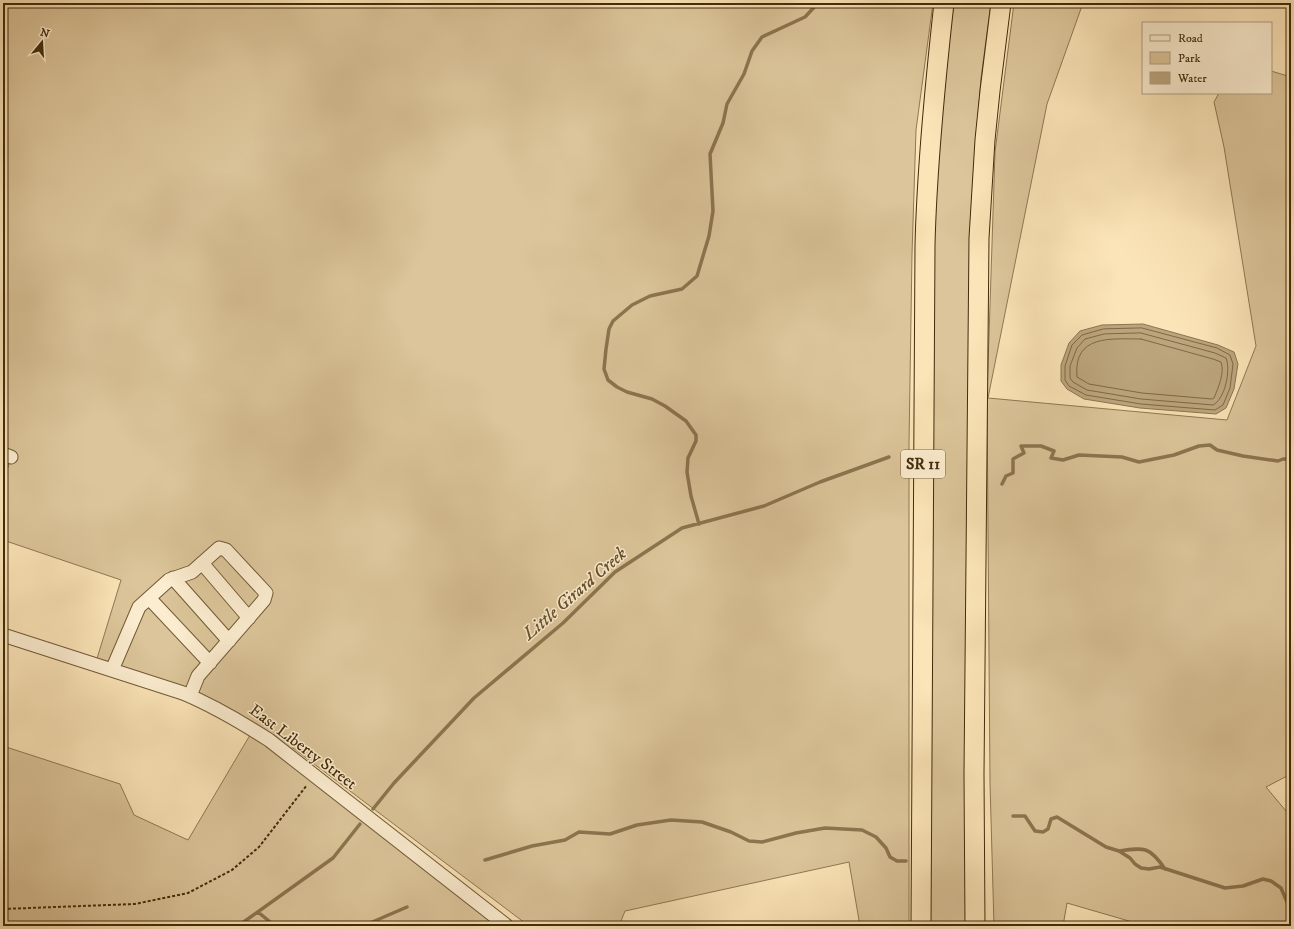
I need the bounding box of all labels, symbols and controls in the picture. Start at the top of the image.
north arrow [22,22,62,62]
legend [1142,22,1272,94]
text: N [38,25,51,41]
text: Road [1178,31,1203,46]
text: Park [1178,51,1200,66]
text: Water [1177,71,1207,86]
road number: SR 11 [901,450,945,478]
water label: Little Girard Creek [518,543,632,646]
street label: East Liberty Street [245,699,362,795]

